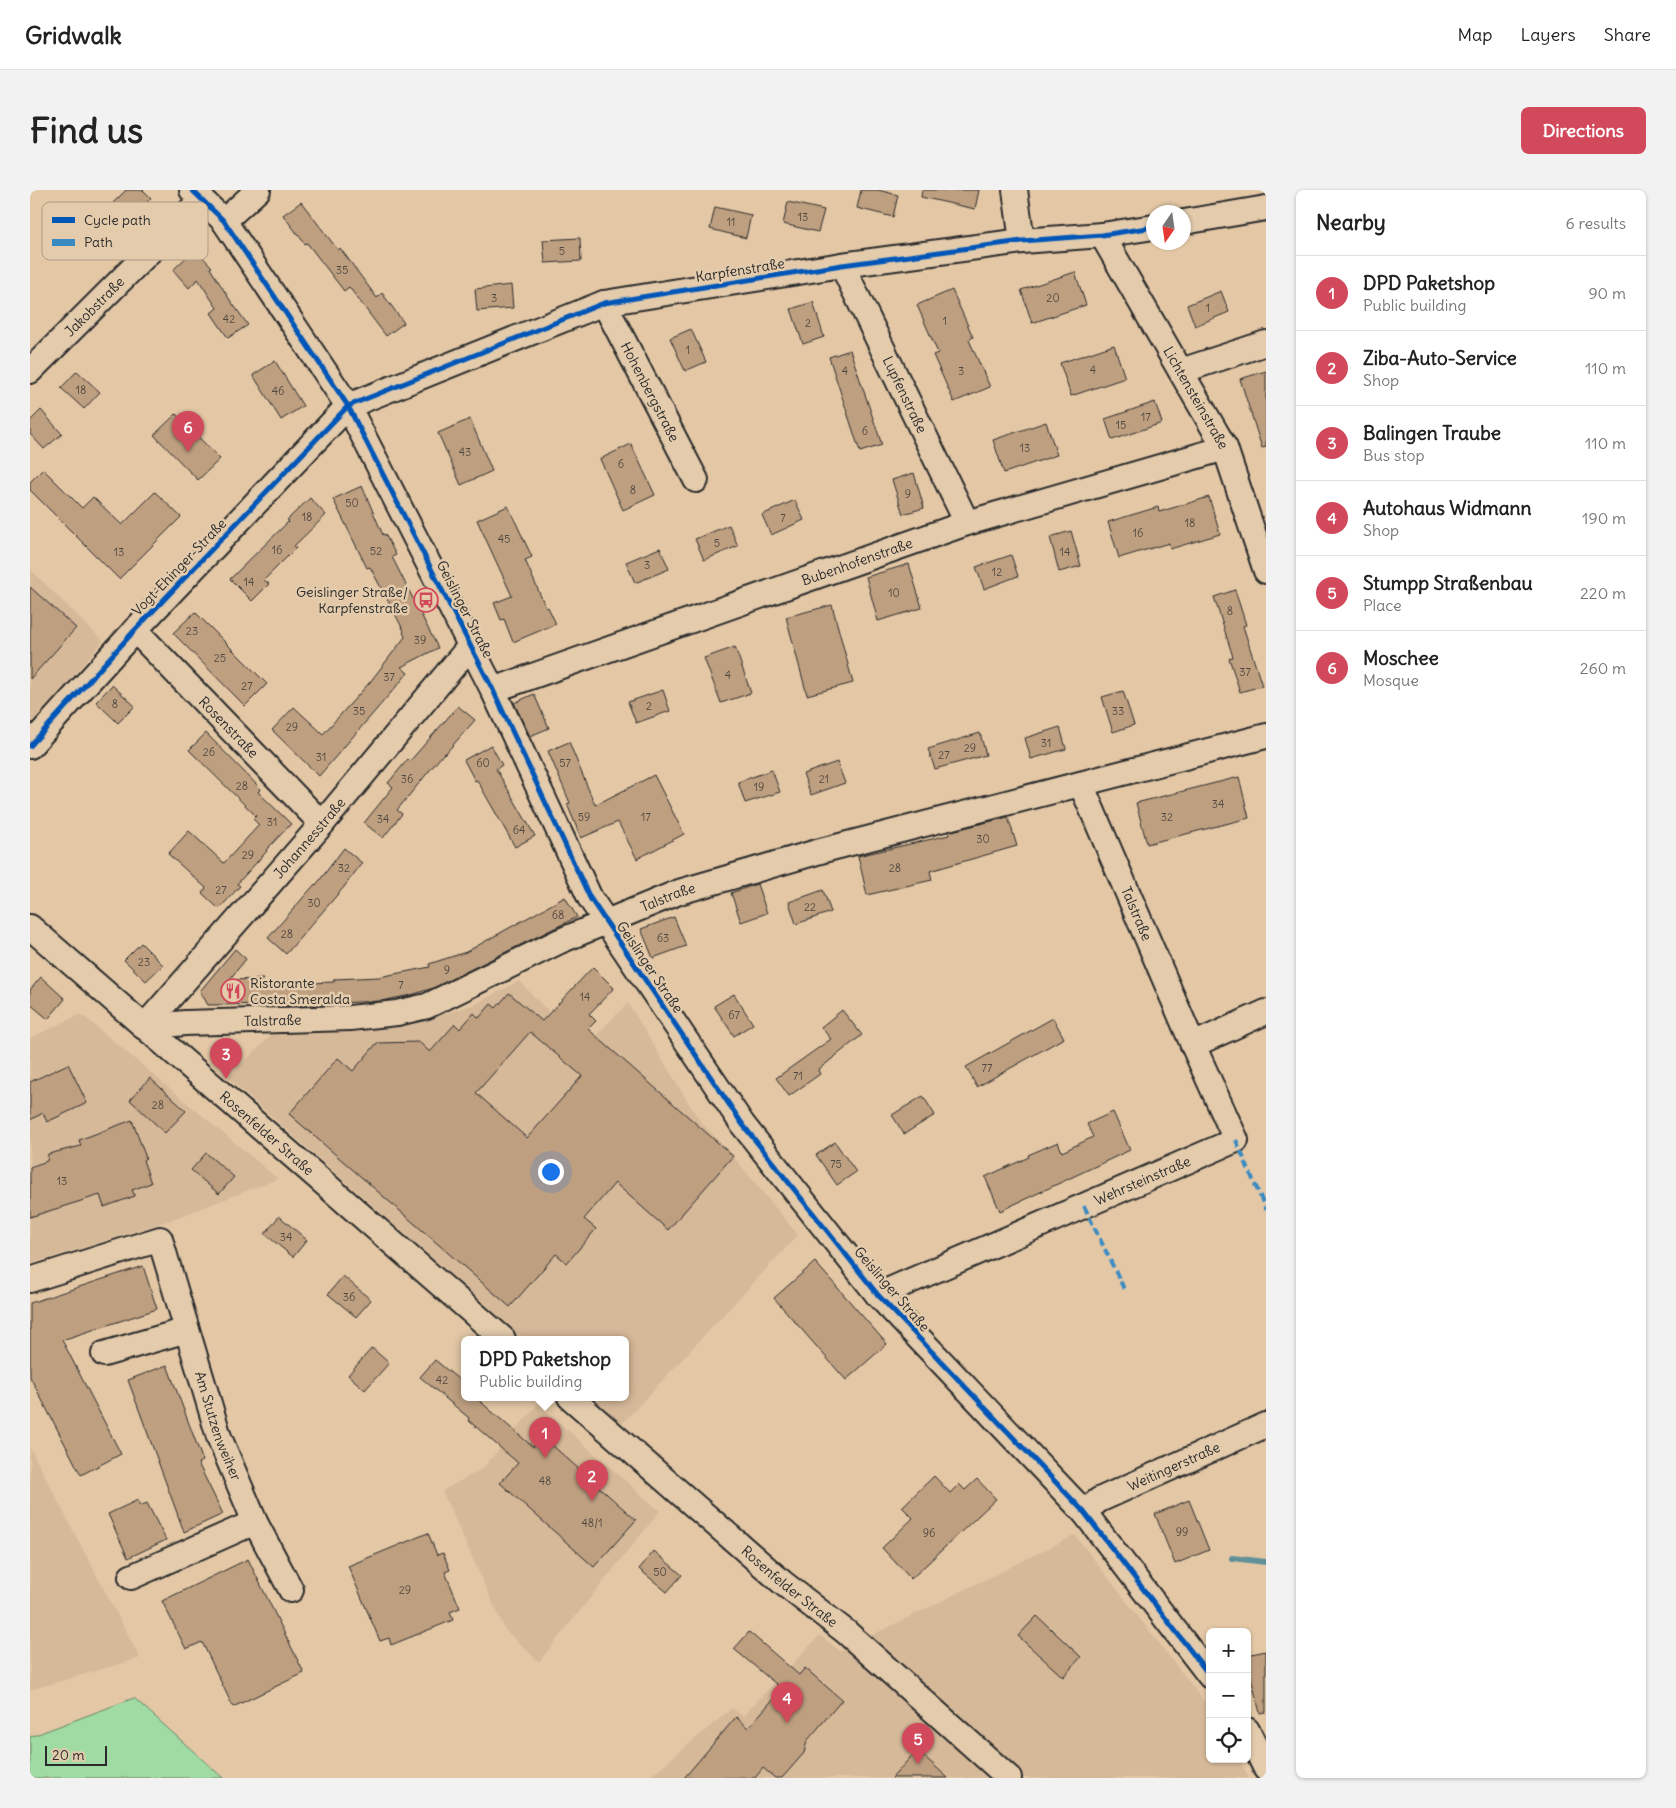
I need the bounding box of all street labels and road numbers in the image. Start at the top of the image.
street label: Karpfenstraße [694,254,786,286]
street label: Jakobstraße [61,273,128,340]
street label: Hohenbergstraße [617,339,684,445]
street label: Lichtensteinstraße [1159,343,1233,452]
street label: Lupfenstraße [879,353,931,436]
street label: Vogt-Ehinger-Straße [128,514,230,620]
street label: Bubenhofenstraße [799,534,915,590]
street label: Geislinger Straße [433,557,497,661]
street label: Rosenstraße [195,693,262,762]
street label: Johannesstraße [269,794,349,882]
street label: Talstraße [638,879,697,916]
street label: Talstraße [1117,884,1156,943]
street label: Geislinger Straße [613,918,687,1016]
street label: Talstraße [244,1010,302,1030]
street label: Rosenfelder Straße [216,1087,318,1179]
street label: Wehrsteinstraße [1091,1152,1193,1209]
street label: Geislinger Straße [850,1243,934,1335]
street label: Am Stutzenweiher [191,1369,246,1484]
street label: Weitingerstraße [1124,1438,1223,1495]
street label: Rosenfelder Straße [738,1542,841,1631]

